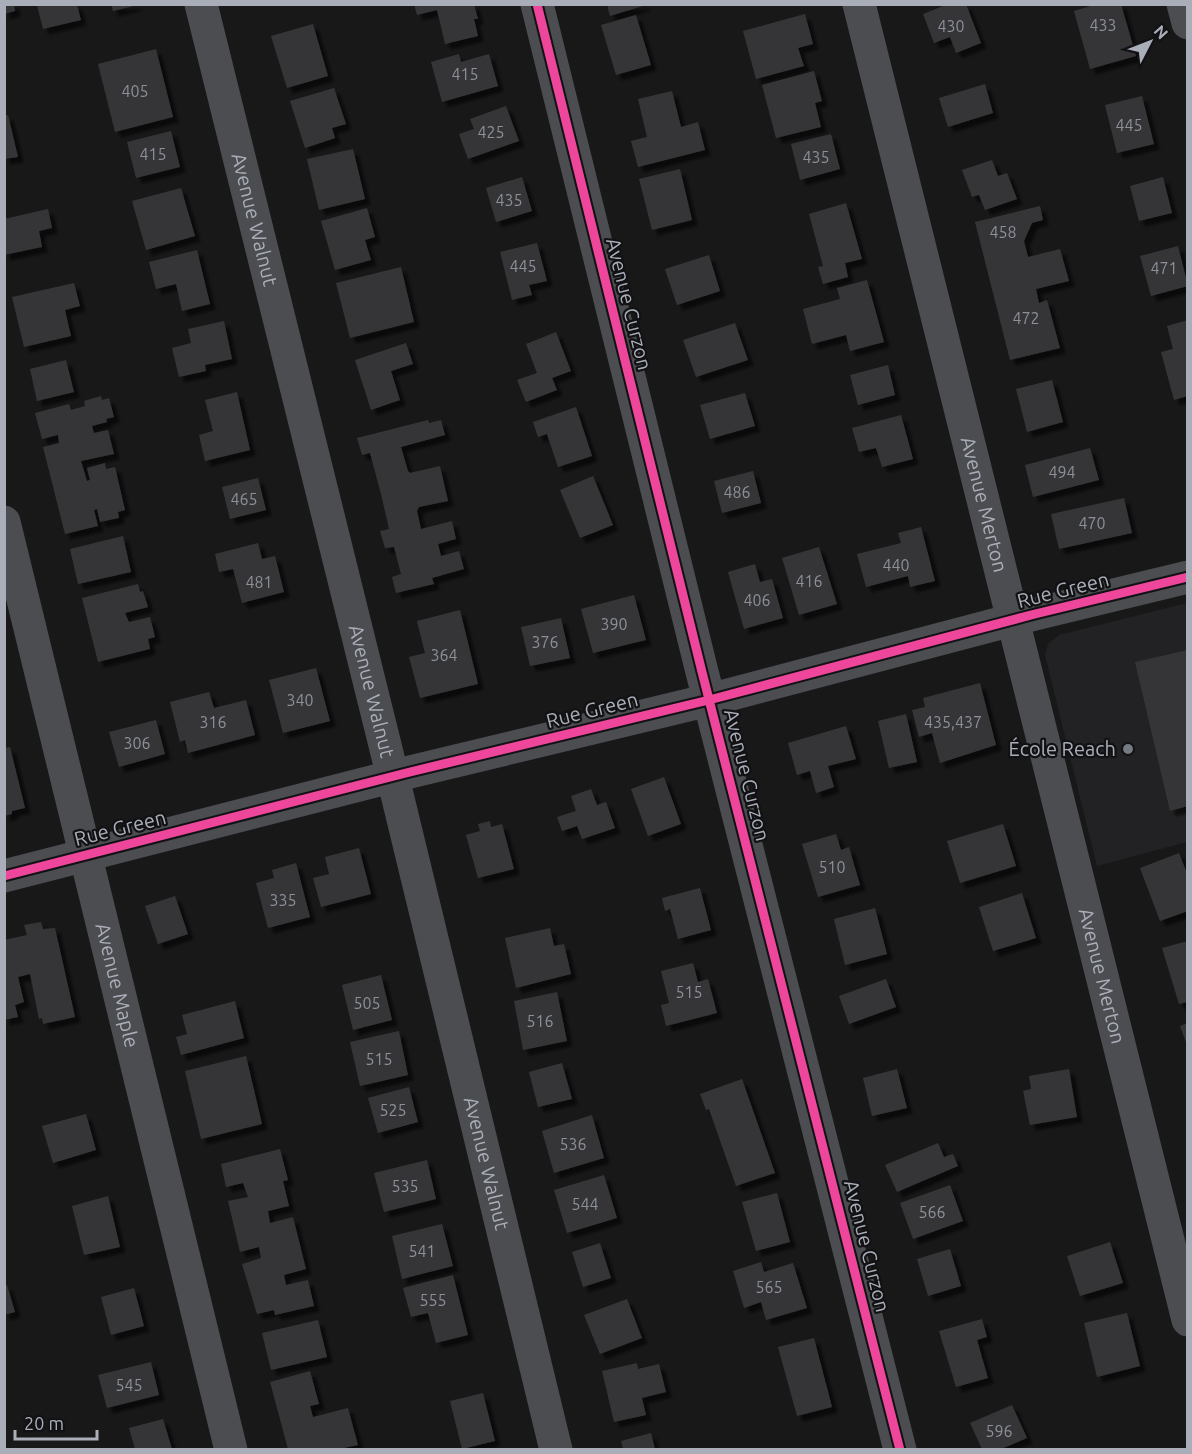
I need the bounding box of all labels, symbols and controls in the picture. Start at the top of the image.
north arrow [1120,12,1180,72]
house number: 433 [1089,16,1117,34]
house number: 430 [937,17,965,35]
text: N [1150,22,1172,42]
house number: 415 [451,65,479,83]
house number: 405 [121,82,149,100]
house number: 445 [1115,116,1143,134]
house number: 425 [477,123,505,141]
house number: 415 [139,145,167,163]
house number: 435 [802,148,830,166]
street label: Avenue Walnut [227,150,283,288]
house number: 435 [495,191,523,209]
house number: 458 [989,223,1017,241]
street label: Avenue Curzon [602,236,657,372]
house number: 445 [509,257,537,275]
house number: 471 [1150,259,1178,277]
house number: 472 [1012,309,1040,327]
street label: Avenue Merton [957,434,1013,575]
house number: 494 [1048,463,1076,481]
house number: 486 [723,483,751,501]
house number: 465 [230,490,258,508]
house number: 470 [1078,514,1106,532]
house number: 440 [882,556,910,574]
street label: Rue Green [1015,567,1111,612]
house number: 416 [795,572,823,590]
house number: 481 [245,573,273,591]
house number: 406 [743,591,771,609]
house number: 390 [600,615,628,633]
street label: Avenue Walnut [345,622,400,760]
house number: 376 [531,633,559,651]
house number: 364 [430,646,458,664]
street label: Rue Green [544,687,640,732]
house number: 340 [286,691,314,709]
street label: Avenue Curzon [720,707,775,843]
house number: 316 [199,713,227,731]
house number: 435,437 [924,713,982,731]
house number: 306 [123,734,151,752]
place label: École Reach [1009,737,1116,760]
marker: École Reach [1121,742,1135,756]
street label: Rue Green [72,805,168,850]
house number: 510 [818,858,846,876]
house number: 335 [269,891,297,909]
street label: Avenue Merton [1074,906,1131,1046]
street label: Avenue Maple [91,920,144,1050]
house number: 515 [675,983,703,1001]
house number: 505 [353,994,381,1012]
house number: 516 [526,1012,554,1030]
house number: 515 [365,1050,393,1068]
street label: Avenue Walnut [460,1094,514,1232]
house number: 525 [379,1101,407,1119]
house number: 536 [559,1135,587,1153]
house number: 535 [391,1177,419,1195]
street label: Avenue Curzon [840,1178,895,1314]
house number: 544 [571,1195,599,1213]
house number: 566 [918,1203,946,1221]
house number: 541 [408,1242,436,1260]
house number: 565 [755,1278,783,1296]
house number: 555 [419,1291,447,1309]
house number: 545 [115,1376,143,1394]
scale bar [15,1403,98,1441]
text: 20 m [24,1413,64,1433]
house number: 596 [985,1422,1013,1440]

